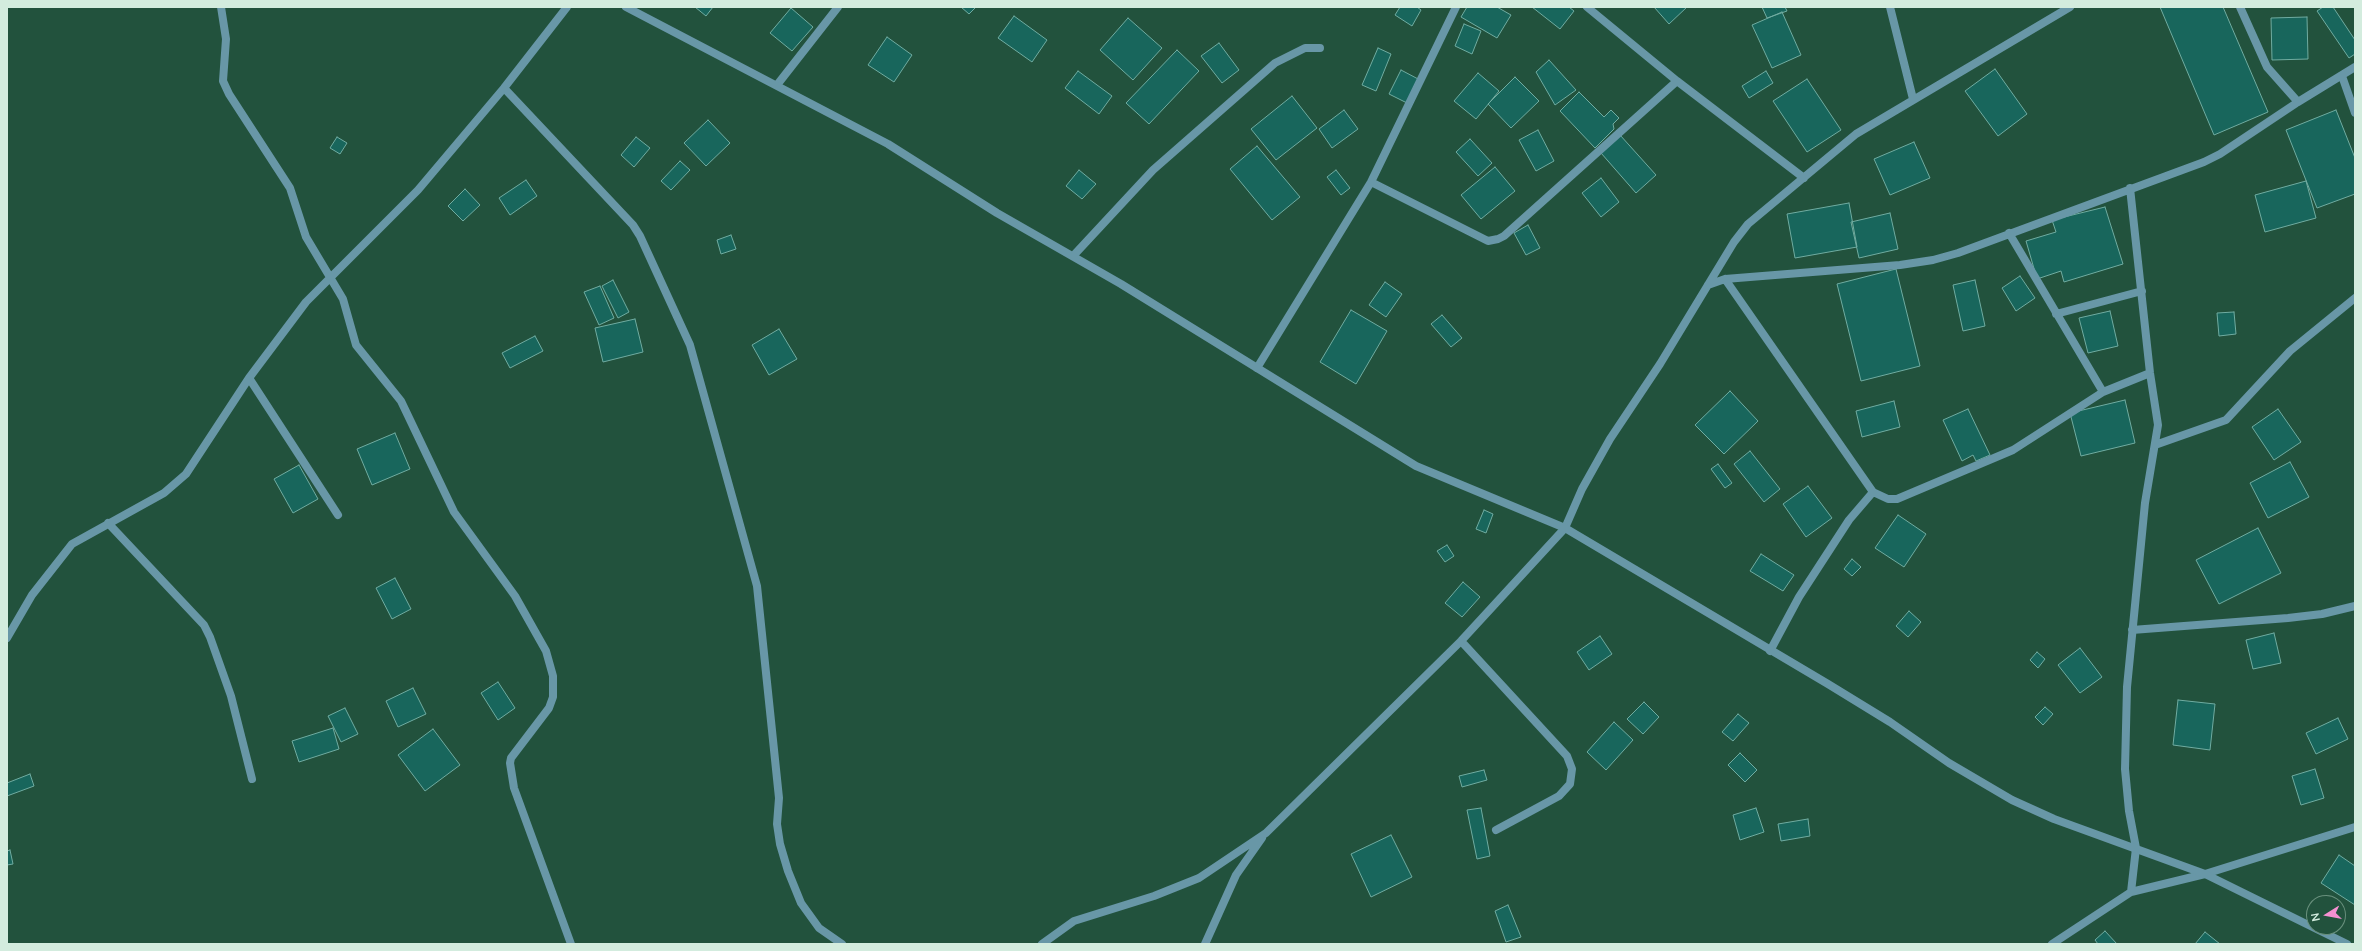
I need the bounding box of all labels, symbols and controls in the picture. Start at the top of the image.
north arrow [2306,895,2346,935]
text: N [2308,912,2323,923]

